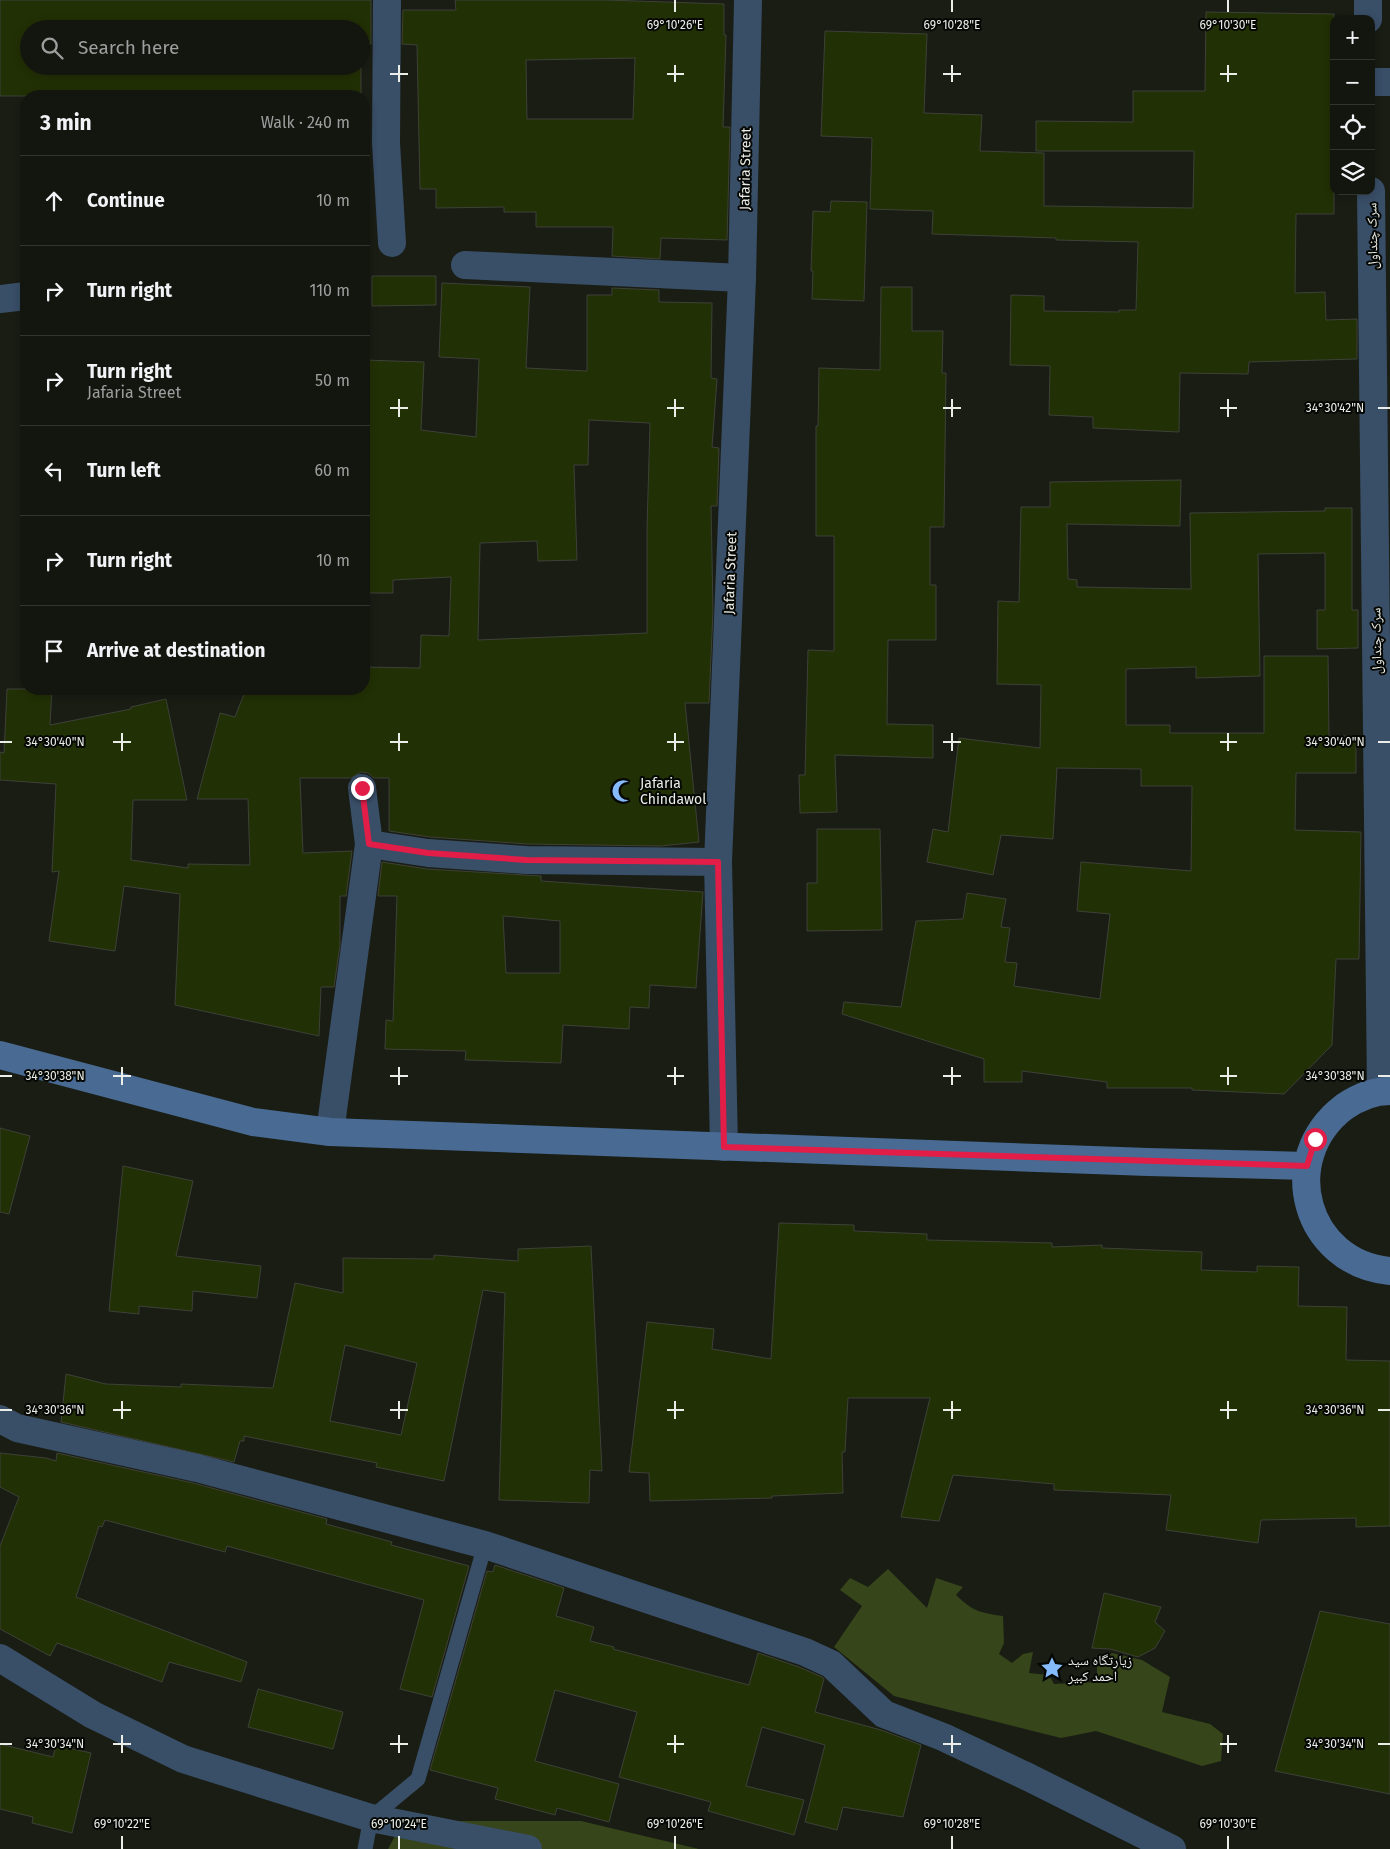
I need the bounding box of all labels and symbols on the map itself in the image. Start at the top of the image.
text: 69°10'26"E [647,18,703,32]
text: 69°10'28"E [924,18,980,32]
text: 69°10'30"E [1200,18,1256,32]
street label: Jafaria Street [736,127,755,210]
street label: سرک چنداول [1363,203,1382,269]
text: 34°30'42"N [1306,401,1364,415]
street label: Jafaria Street [721,531,740,615]
street label: سرک چنداول [1367,608,1386,674]
text: 34°30'40"N [25,735,85,749]
text: 34°30'40"N [1305,735,1365,749]
place label: Jafaria Chindawol [640,775,706,808]
route end [351,777,374,800]
mosque icon: Jafaria Chindawol [610,778,636,804]
text: 34°30'38"N [25,1069,85,1083]
text: 34°30'38"N [1305,1069,1365,1083]
route start [1304,1128,1327,1151]
text: 34°30'36"N [26,1403,84,1417]
text: 34°30'36"N [1306,1403,1364,1417]
place label: زیارتگاه سید احمد کبیر [1067,1652,1132,1685]
place icon: زیارتگاه سید احمد کبیر [1039,1655,1065,1681]
text: 34°30'34"N [26,1737,84,1751]
text: 34°30'34"N [1306,1737,1364,1751]
text: 69°10'22"E [94,1817,150,1831]
text: 69°10'24"E [371,1817,427,1831]
text: 69°10'26"E [647,1817,703,1831]
text: 69°10'28"E [924,1817,980,1831]
text: 69°10'30"E [1200,1817,1256,1831]

